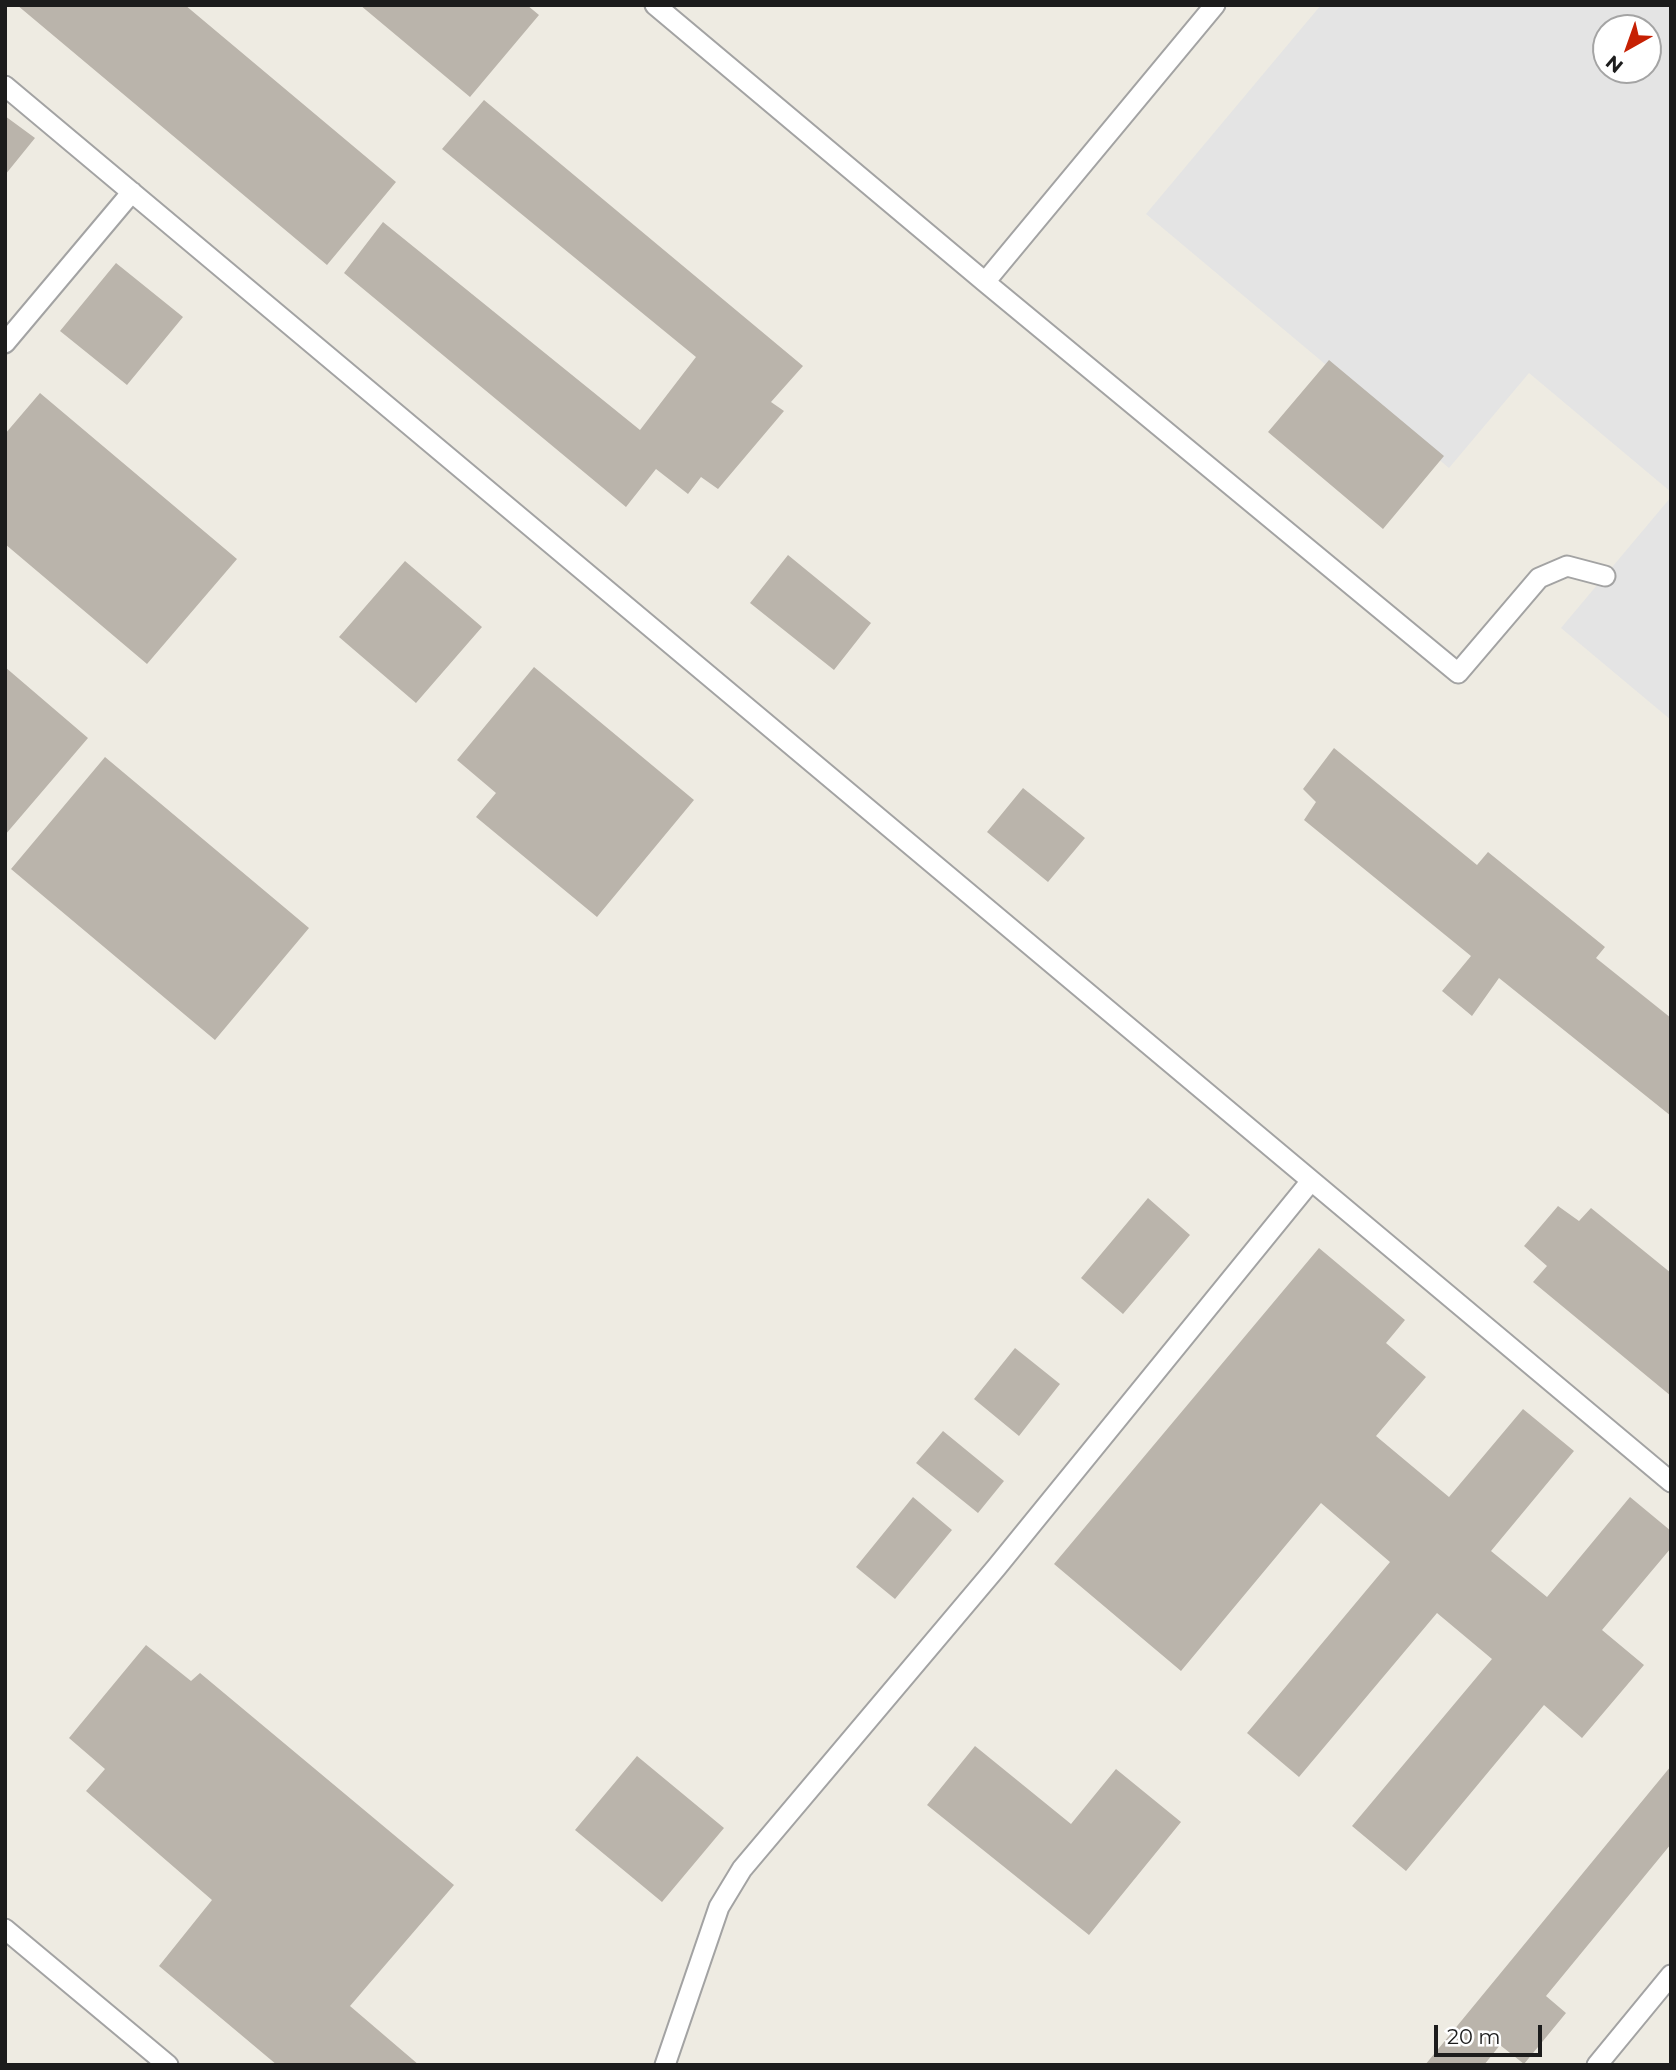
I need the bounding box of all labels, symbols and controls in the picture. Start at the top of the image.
north arrow [1592,14,1662,84]
text: N [1601,50,1628,78]
scale bar [1438,2010,1546,2054]
text: 20 m [1447,2024,1501,2049]

